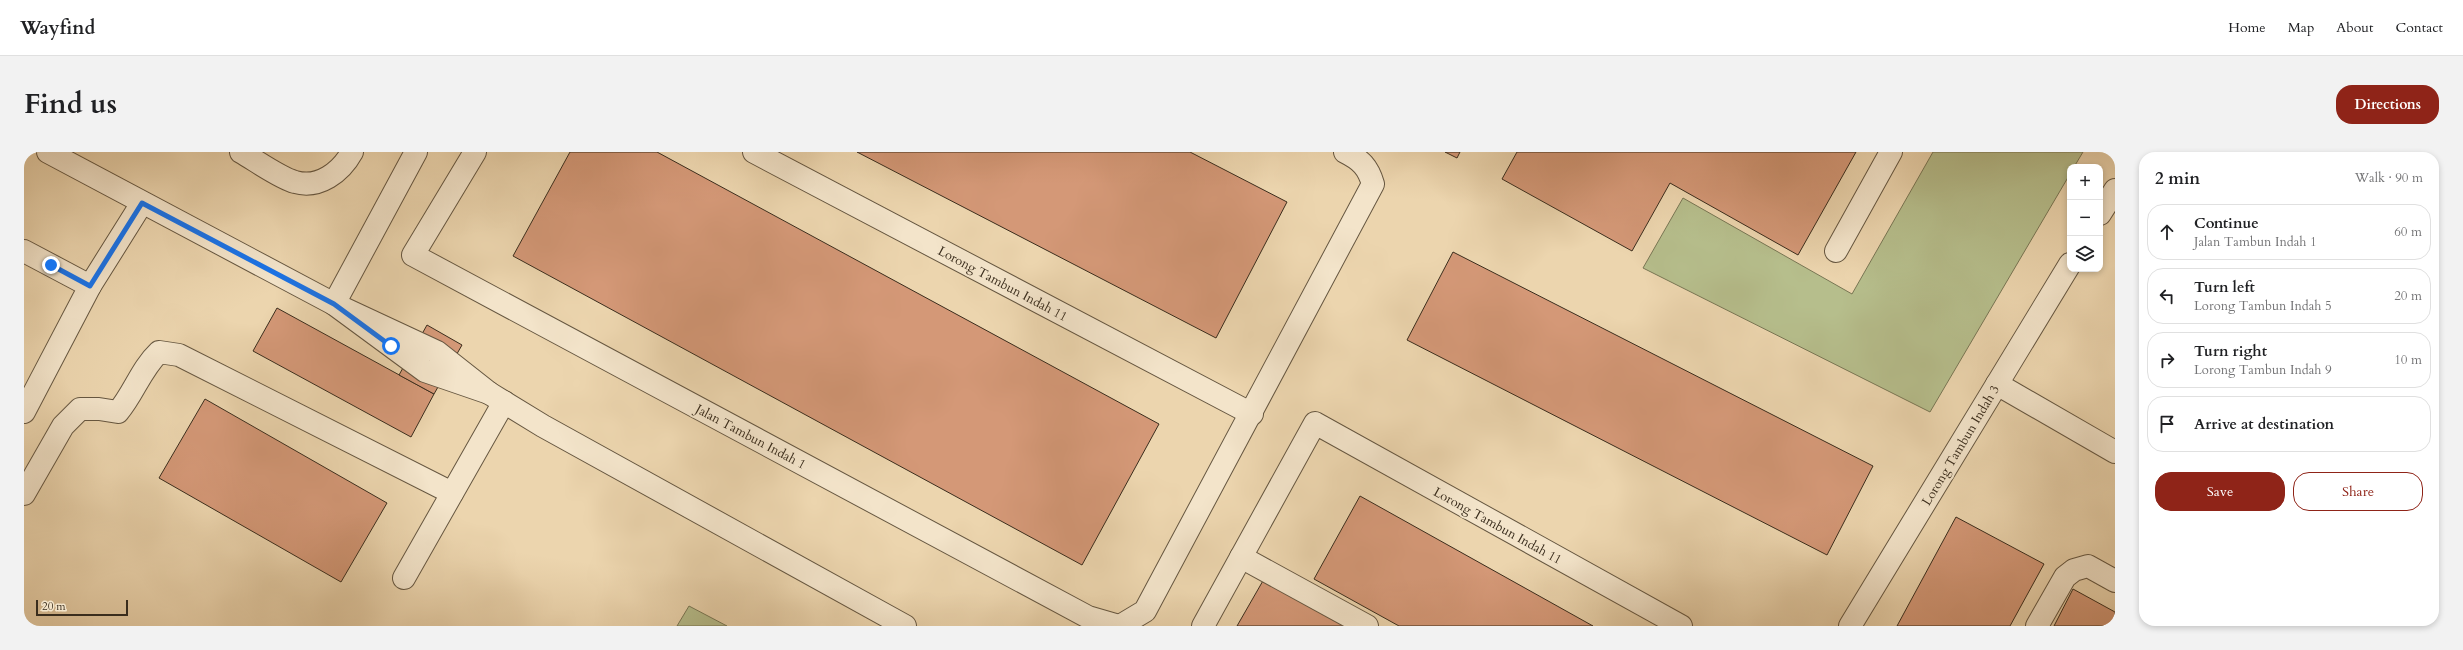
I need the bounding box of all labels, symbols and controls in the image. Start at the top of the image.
text: Wayfind [20,15,95,41]
text: Home [2228,18,2266,37]
text: Map [2288,18,2314,37]
text: About [2336,18,2373,37]
text: Contact [2395,18,2443,37]
text: Find us [24,85,117,123]
button: Directions [2336,85,2439,124]
map controls [2067,164,2103,272]
button: + [2067,164,2103,200]
text: 2 min [2155,167,2200,190]
text: Walk · 90 m [2355,169,2423,187]
button: − [2067,200,2103,236]
text: Continue [2194,213,2259,233]
icon: ahead [2156,221,2178,243]
text: 60 m [2394,223,2422,241]
text: Jalan Tambun Indah 1 [2194,233,2317,251]
button: layers [2067,236,2103,272]
street label: Lorong Tambun Indah 11 [935,242,1070,326]
route end [42,256,60,274]
text: Turn left [2194,277,2255,297]
icon: left [2156,285,2178,307]
text: 20 m [2394,287,2422,305]
text: Lorong Tambun Indah 5 [2194,297,2332,315]
route start [382,337,400,355]
text: Turn right [2194,341,2267,361]
icon: right [2156,349,2178,371]
text: 10 m [2394,351,2422,369]
text: Lorong Tambun Indah 9 [2194,361,2332,379]
street label: Lorong Tambun Indah 3 [1918,382,2004,509]
street label: Jalan Tambun Indah 1 [690,399,809,474]
icon: arrive [2156,413,2178,435]
text: Arrive at destination [2194,414,2334,434]
button: Save [2155,472,2285,511]
button: Share [2293,472,2423,511]
street label: Lorong Tambun Indah 11 [1430,483,1565,569]
scale bar [36,598,128,617]
text: 20 m [42,599,66,614]

